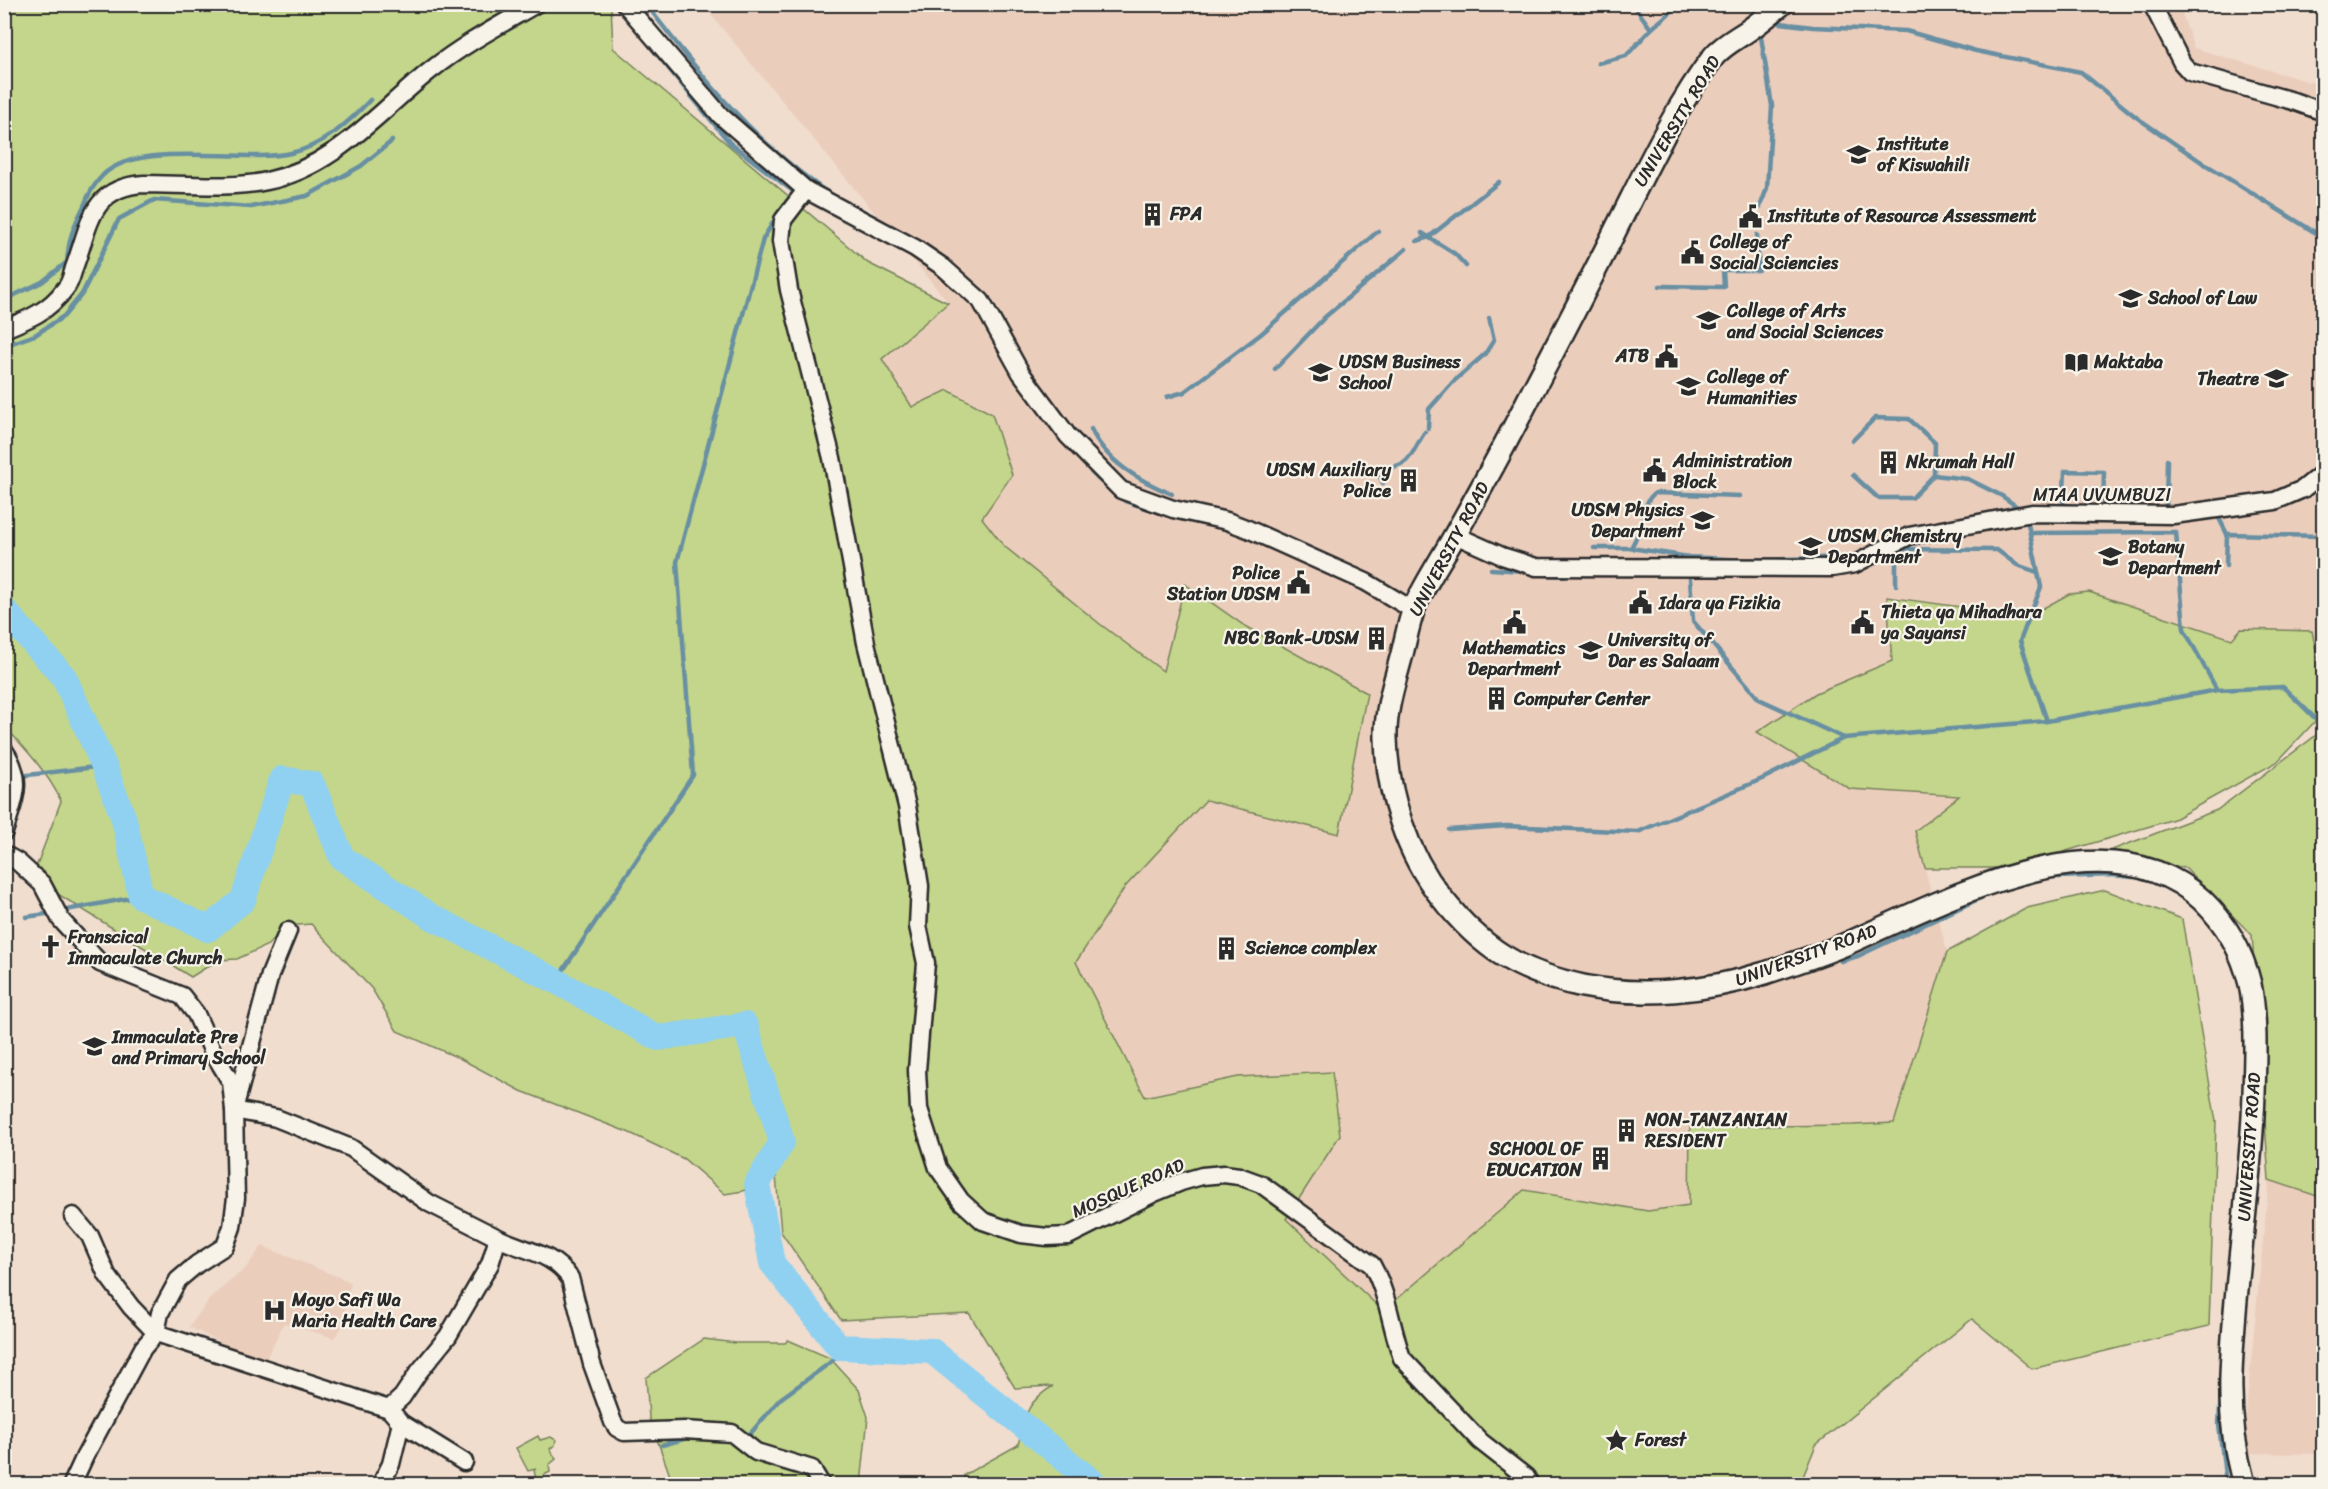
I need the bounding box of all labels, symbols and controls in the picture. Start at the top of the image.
street label: UNIVERSITY ROAD [1625,49,1729,193]
place label: Institute of Kiswahili [1876,128,1970,181]
school or university icon: Institute of Kiswahili [1846,141,1872,167]
place label: FPA [1169,198,1202,230]
place label: Institute of Resource Assessment [1767,200,2037,232]
building icon: FPA [1139,201,1165,227]
public building icon: Institute of Resource Assessment [1737,203,1763,229]
place label: College of Social Sciencies [1709,226,1839,279]
public building icon: College of Social Sciencies [1679,239,1705,265]
place label: School of Law [2147,282,2258,314]
school or university icon: School of Law [2117,285,2143,311]
place label: College of Arts and Social Sciences [1726,295,1884,348]
school or university icon: College of Arts and Social Sciences [1696,308,1722,334]
place label: ATB [1615,340,1649,372]
public building icon: ATB [1654,343,1680,369]
place label: UDSM Business School [1338,346,1461,399]
place label: Maktaba [2093,346,2164,378]
library icon: Maktaba [2063,349,2089,375]
school or university icon: UDSM Business School [1308,359,1334,385]
place label: College of Humanities [1706,361,1797,414]
place label: Theatre [2197,363,2259,395]
school or university icon: Theatre [2264,366,2290,392]
school or university icon: College of Humanities [1676,374,1702,400]
place label: Administration Block [1672,445,1792,498]
place label: Nkrumah Hall [1905,446,2015,478]
building icon: Nkrumah Hall [1875,449,1901,475]
place label: UDSM Auxiliary Police [1266,454,1392,507]
public building icon: Administration Block [1642,458,1668,484]
building icon: UDSM Auxiliary Police [1396,467,1422,493]
street label: UNIVERSITY ROAD [1400,475,1498,622]
street label: MTAA UVUMBUZI [2033,479,2172,511]
place label: UDSM Physics Department [1571,494,1686,547]
school or university icon: UDSM Physics Department [1689,507,1715,533]
place label: UDSM Chemistry Department [1828,520,1963,573]
place label: Botany Department [2128,531,2222,584]
school or university icon: UDSM Chemistry Department [1797,533,1823,559]
school or university icon: Botany Department [2097,544,2123,570]
place label: Police Station UDSM [1166,557,1280,610]
public building icon: Police Station UDSM [1285,570,1311,596]
place label: Idara ya Fizikia [1658,587,1781,619]
public building icon: Idara ya Fizikia [1628,590,1654,616]
place label: Thieta ya Mihadhara ya Sayansi [1880,596,2043,649]
public building icon: Mathematics Department [1501,609,1527,635]
public building icon: Thieta ya Mihadhara ya Sayansi [1850,609,1876,635]
place label: NBC Bank-UDSM [1224,622,1359,654]
place label: University of Dar es Salaam [1608,624,1720,677]
building icon: NBC Bank-UDSM [1364,625,1390,651]
place label: Mathematics Department [1462,632,1566,685]
school or university icon: University of Dar es Salaam [1577,637,1603,663]
place label: Computer Center [1513,683,1651,715]
building icon: Computer Center [1483,686,1509,712]
street label: UNIVERSITY ROAD [1730,914,1882,996]
place label: Franscical Immaculate Church [67,921,223,974]
place label: Science complex [1244,932,1377,964]
church icon: Franscical Immaculate Church [37,934,63,960]
building icon: Science complex [1214,935,1240,961]
place label: Immaculate Pre and Primary School [111,1021,266,1074]
school or university icon: Immaculate Pre and Primary School [81,1034,107,1060]
street label: UNIVERSITY ROAD [2228,1071,2270,1222]
place label: NON-TANZANIAN RESIDENT [1644,1104,1788,1157]
building icon: NON-TANZANIAN RESIDENT [1614,1117,1640,1143]
place label: SCHOOL OF EDUCATION [1486,1133,1584,1186]
building icon: SCHOOL OF EDUCATION [1587,1146,1613,1172]
street label: MOSQUE ROAD [1066,1149,1190,1227]
place label: Moyo Safi Wa Maria Health Care [291,1284,438,1337]
hospital icon: Moyo Safi Wa Maria Health Care [261,1297,287,1323]
place label: Forest [1634,1424,1688,1456]
place icon: Forest [1604,1427,1630,1453]

